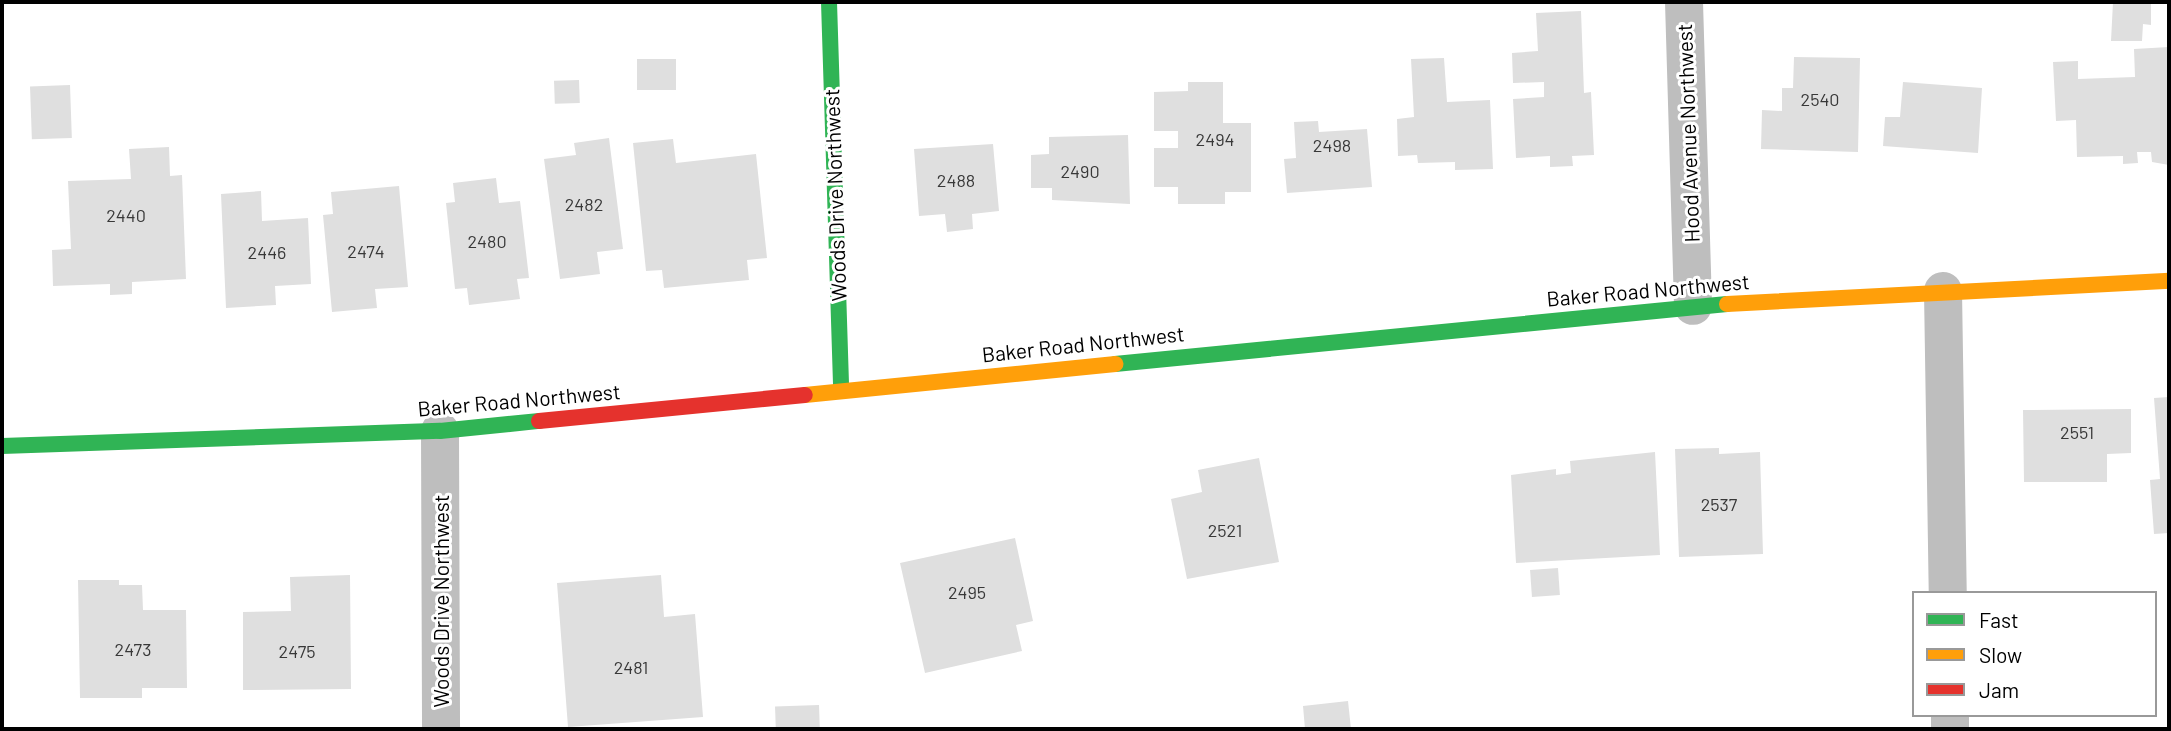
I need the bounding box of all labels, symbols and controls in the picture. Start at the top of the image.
street label: Hood Avenue Northwest [1672,23,1704,243]
street label: Woods Drive Northwest [819,88,851,302]
house number: 2540 [1801,88,1839,110]
house number: 2494 [1196,128,1234,150]
house number: 2498 [1313,134,1351,156]
house number: 2490 [1060,160,1100,182]
house number: 2488 [937,169,975,191]
house number: 2482 [565,193,603,215]
house number: 2440 [106,204,146,226]
house number: 2480 [467,230,507,252]
house number: 2474 [347,240,385,262]
house number: 2446 [248,241,286,263]
street label: Baker Road Northwest [1546,269,1750,311]
street label: Baker Road Northwest [981,321,1185,367]
street label: Baker Road Northwest [417,379,621,421]
house number: 2551 [2060,421,2094,443]
house number: 2537 [1701,493,1737,515]
street label: Woods Drive Northwest [428,495,454,707]
house number: 2521 [1208,519,1242,541]
house number: 2495 [948,581,986,603]
legend [1912,591,2157,717]
text: Fast [1979,607,2019,632]
house number: 2473 [115,638,151,660]
house number: 2475 [279,640,315,662]
text: Slow [1979,642,2022,667]
house number: 2481 [614,656,648,678]
text: Jam [1979,677,2019,702]

